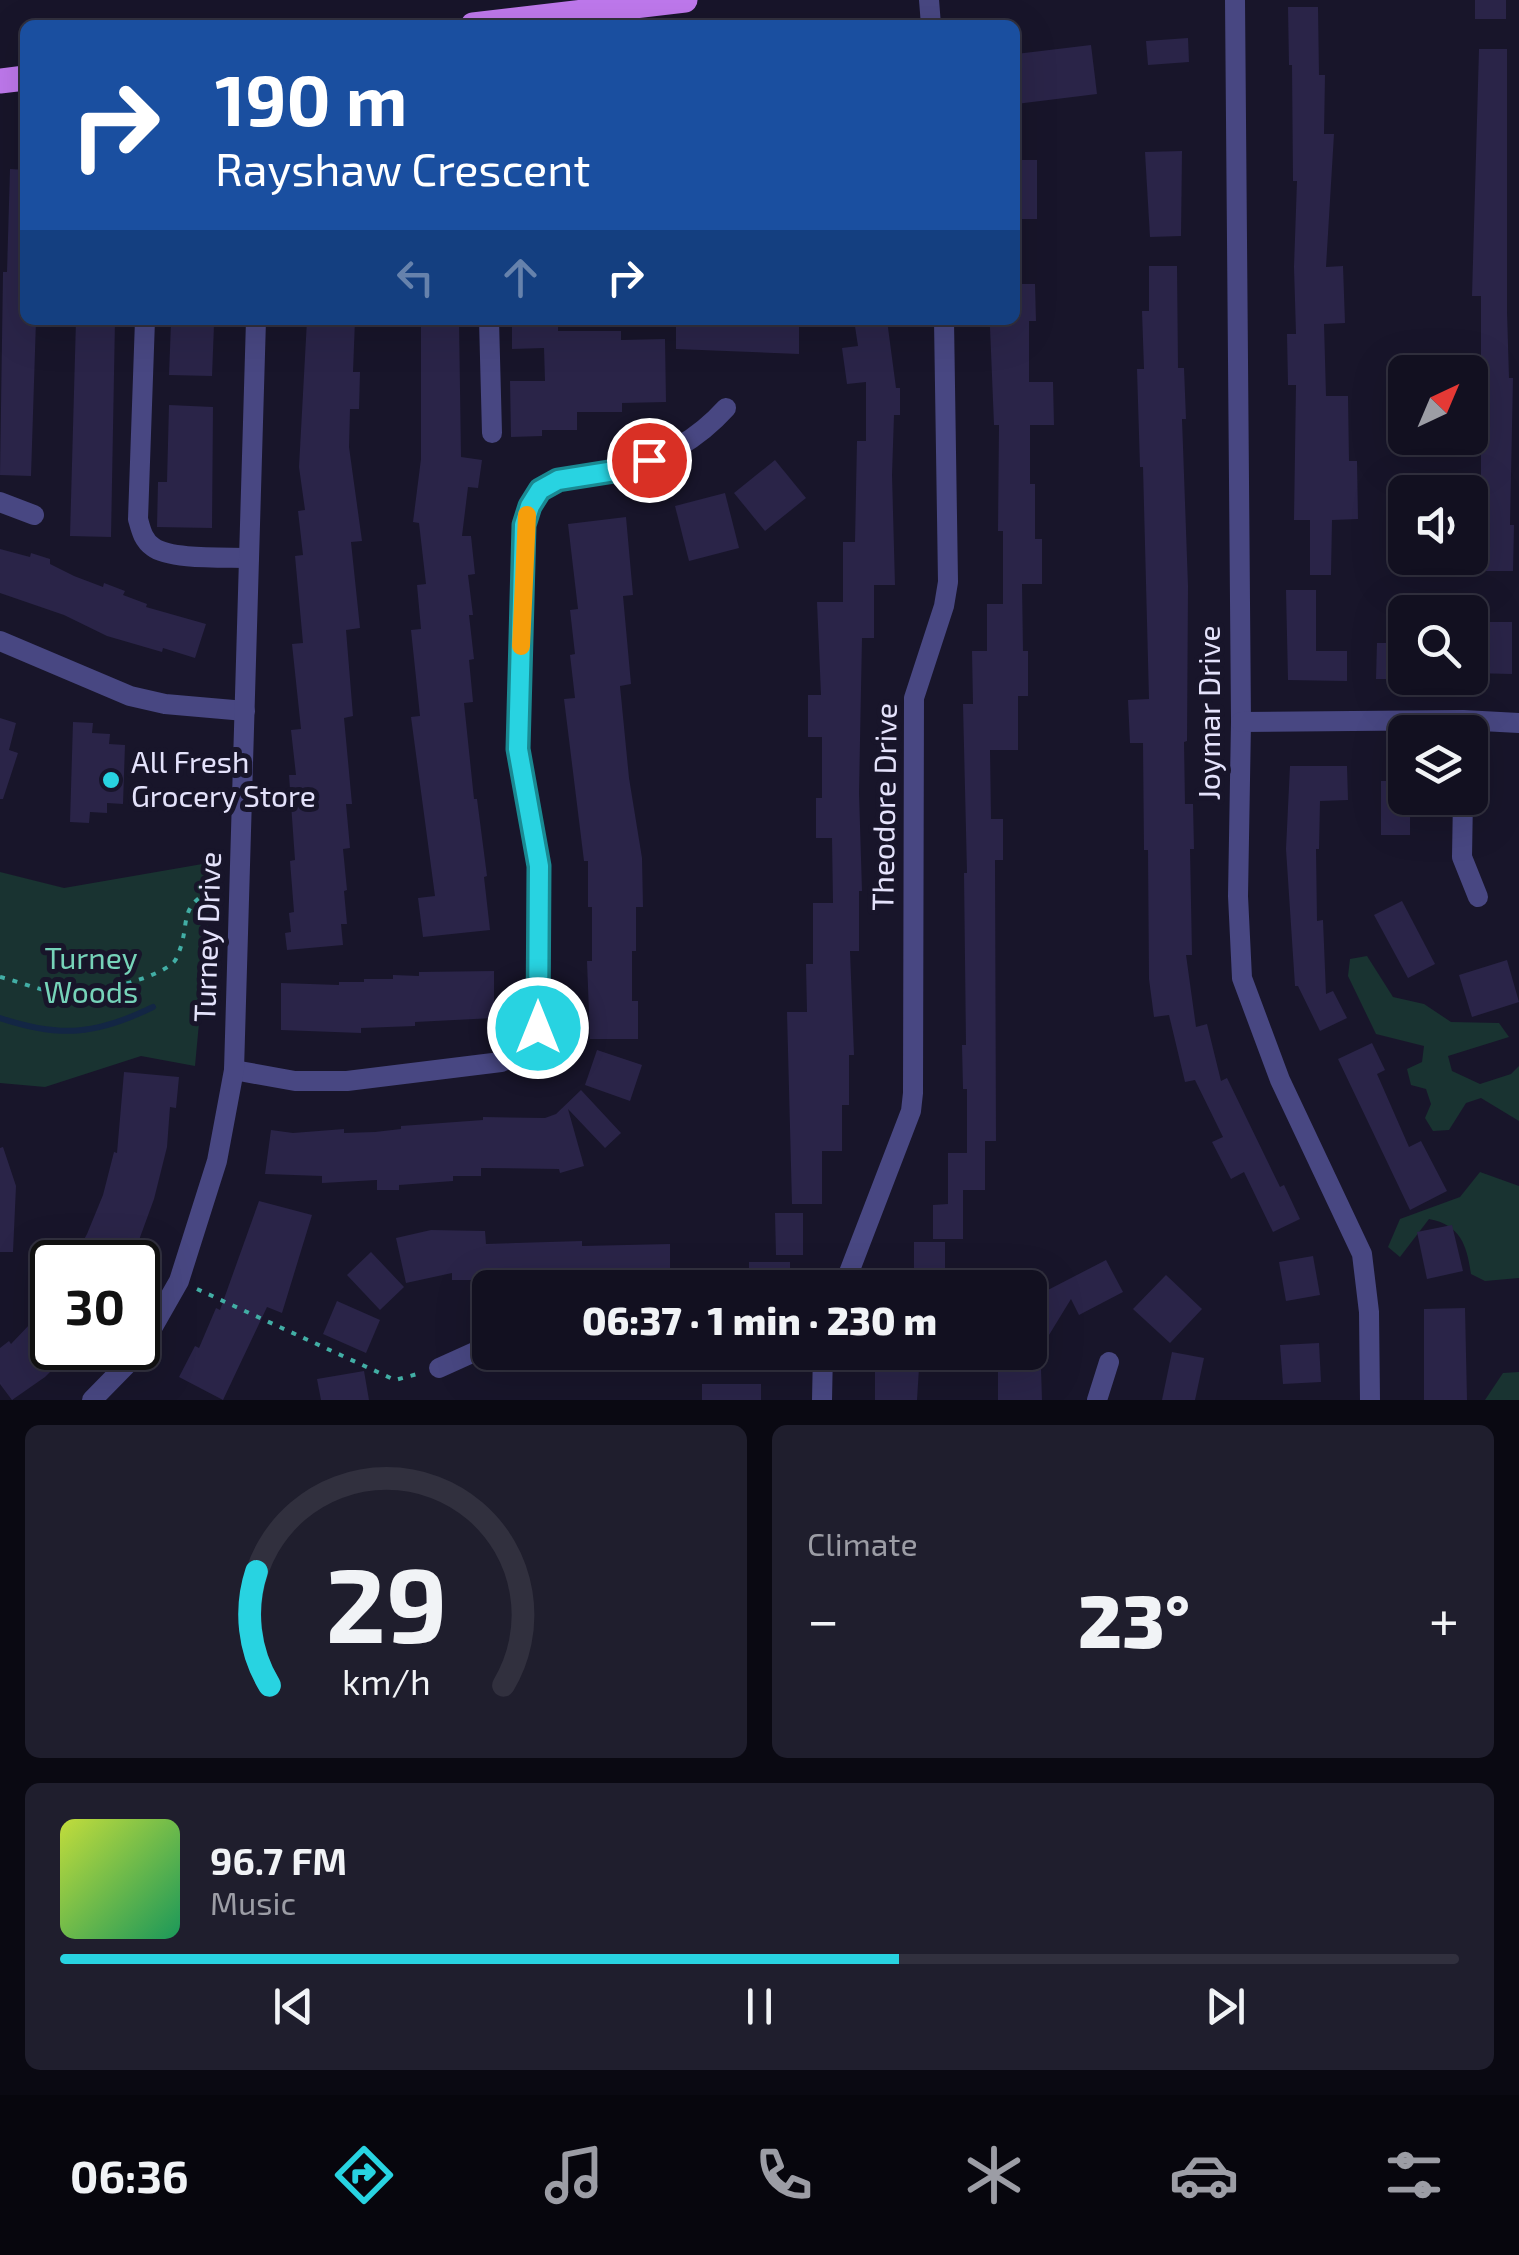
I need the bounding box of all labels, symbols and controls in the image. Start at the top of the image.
text: 190 m [215,56,408,140]
icon: right [50,60,180,190]
text: Rayshaw Crescent [215,141,590,195]
icon: left [388,250,443,305]
icon: ahead [493,250,548,305]
icon: right [598,250,653,305]
north arrow [1388,355,1488,455]
map controls [1388,355,1488,815]
pin [607,418,692,503]
icon: arrive [622,433,677,488]
button: sound [1388,475,1488,575]
button: search [1388,595,1488,695]
street label: Joymar Drive [1190,626,1226,801]
street label: Theodore Drive [863,703,903,911]
button: layers [1388,715,1488,815]
place label: All Fresh Grocery Store [131,743,316,813]
marker: All Fresh Grocery Store [100,769,122,791]
street label: Turney Drive [185,851,227,1023]
park label: Turney Woods [44,939,138,1009]
position arrow [486,976,590,1080]
speed limit sign: 30 [30,1240,160,1370]
text: 06:37 · 1 min · 230 m [582,1297,937,1343]
text: Climate [807,1524,918,1562]
text: 29 [325,1539,447,1664]
text: 23° [1078,1573,1190,1663]
text: − [807,1585,839,1651]
text: + [1429,1585,1459,1651]
text: km/h [342,1659,430,1702]
text: 96.7 FM [210,1837,347,1883]
text: Music [210,1883,296,1921]
icon: previous [266,1979,321,2034]
icon: pause [732,1979,787,2034]
icon: next [1198,1979,1253,2034]
icon: directions [329,2140,399,2210]
icon: music [539,2140,609,2210]
icon: phone [749,2140,819,2210]
icon: climate [959,2140,1029,2210]
icon: car [1169,2140,1239,2210]
icon: filters [1379,2140,1449,2210]
text: 06:36 [70,2148,189,2202]

